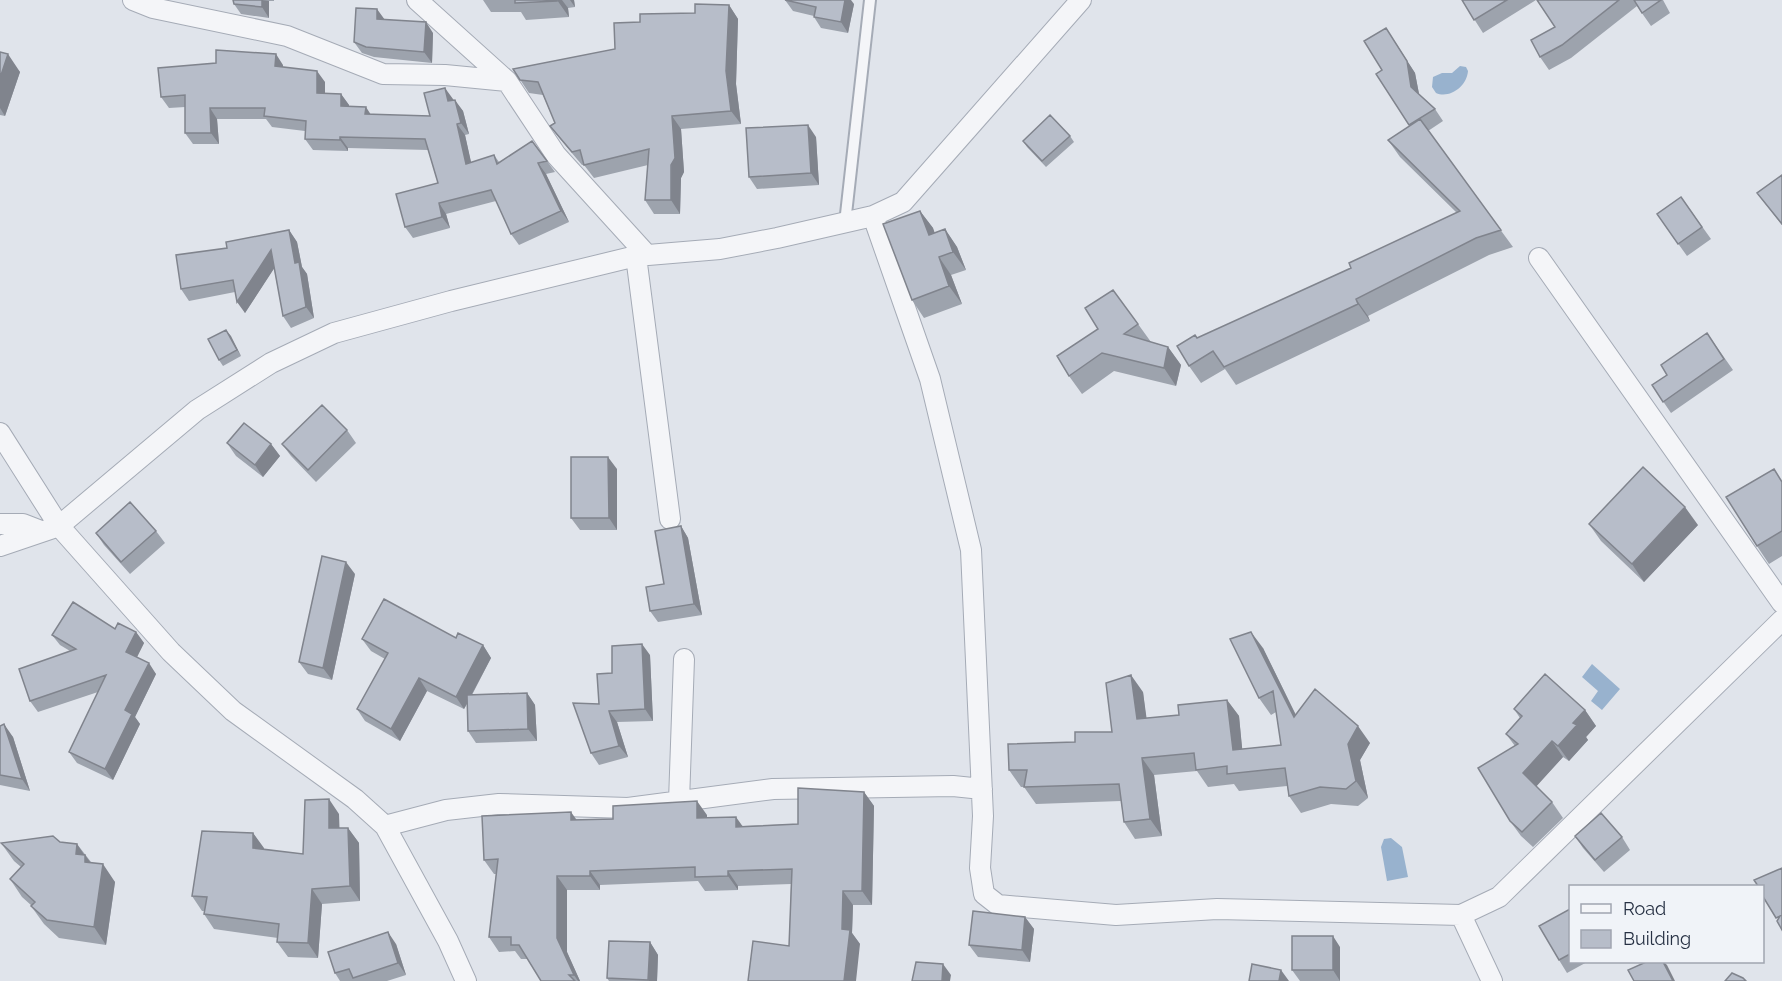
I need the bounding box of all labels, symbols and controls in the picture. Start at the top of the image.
legend [1569,885,1764,963]
text: Road [1623,898,1666,919]
text: Building [1623,928,1691,949]

